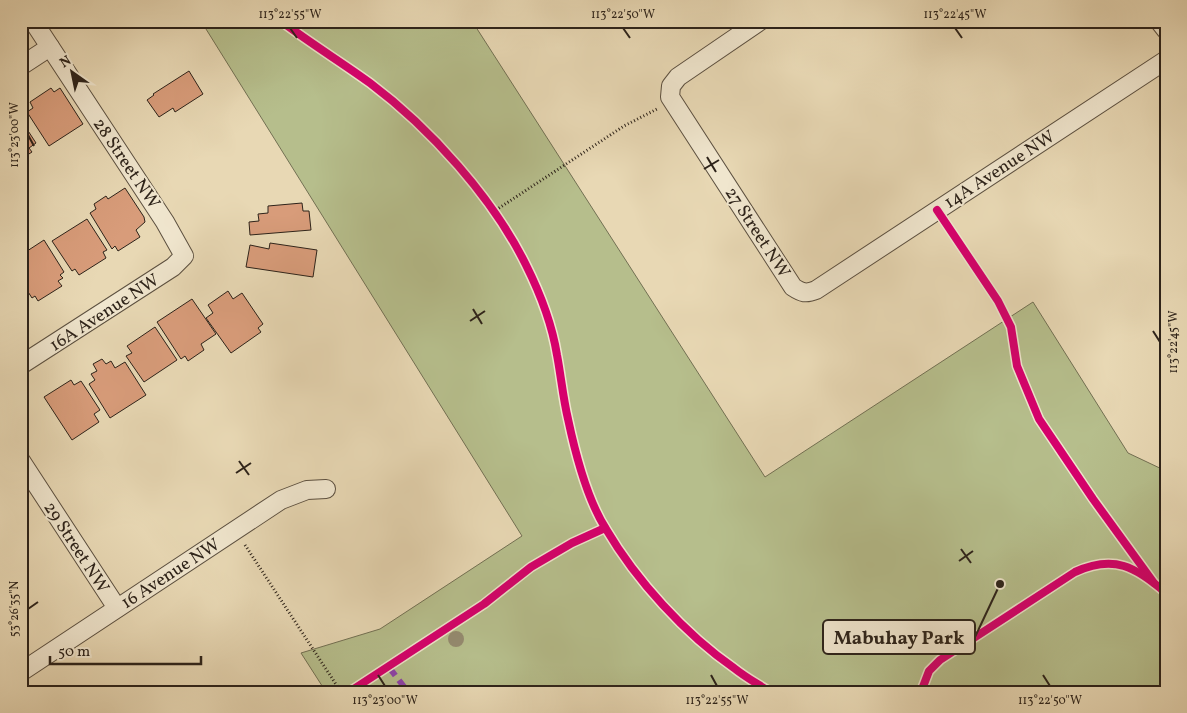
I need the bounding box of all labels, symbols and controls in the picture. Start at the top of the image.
text: 113°22'55"W [258,7,322,23]
text: 113°22'50"W [591,7,655,23]
text: 113°22'45"W [923,7,987,23]
north arrow [48,48,98,98]
text: N [56,52,75,73]
text: 113°23'00"W [7,102,23,168]
street label: 28 Street NW [86,113,165,214]
street label: 14A Avenue NW [939,125,1060,216]
street label: 27 Street NW [718,183,795,283]
street label: 16A Avenue NW [45,268,165,358]
text: 113°22'45"W [1166,310,1182,374]
street label: 29 Street NW [37,497,115,598]
street label: 16 Avenue NW [116,533,225,616]
text: 53°26'35"N [7,581,23,637]
callout: Mabuhay Park [823,620,975,654]
text: Mabuhay Park [833,626,965,652]
scale bar [50,633,201,665]
text: 50 m [58,642,90,663]
text: 113°23'00"W [352,693,418,709]
text: 113°22'55"W [685,693,749,709]
text: 113°22'50"W [1018,693,1082,709]

